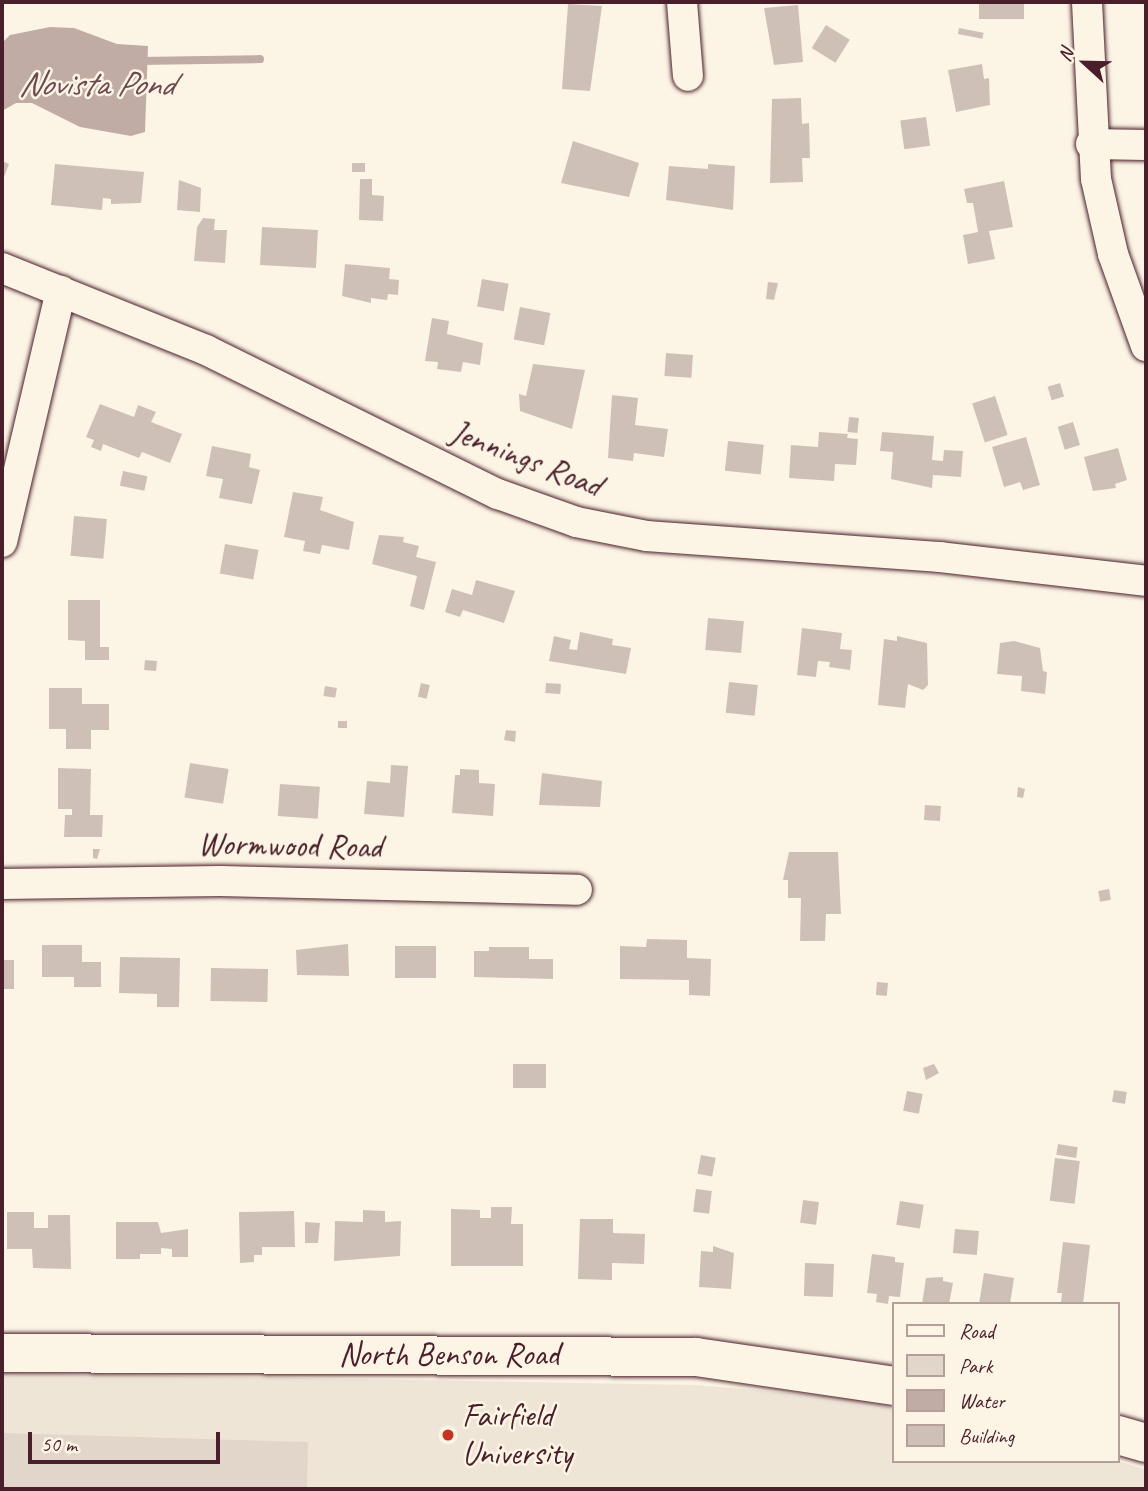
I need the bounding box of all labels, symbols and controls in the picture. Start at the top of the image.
north arrow [1050,28,1120,98]
text: N [1052,45,1079,65]
water label: Novista Pond [18,63,174,105]
street label: Jennings Road [445,412,607,506]
street label: Wormwood Road [198,825,382,867]
legend [892,1302,1120,1463]
text: Road [959,1318,994,1344]
street label: North Benson Road [339,1335,559,1375]
text: Park [959,1353,992,1379]
text: Water [959,1388,1005,1414]
place label: Fairfield University [462,1396,572,1474]
scale bar [32,1418,224,1462]
text: Building [959,1423,1014,1449]
marker: Fairfield University [440,1427,456,1443]
text: 50 m [41,1431,77,1457]

